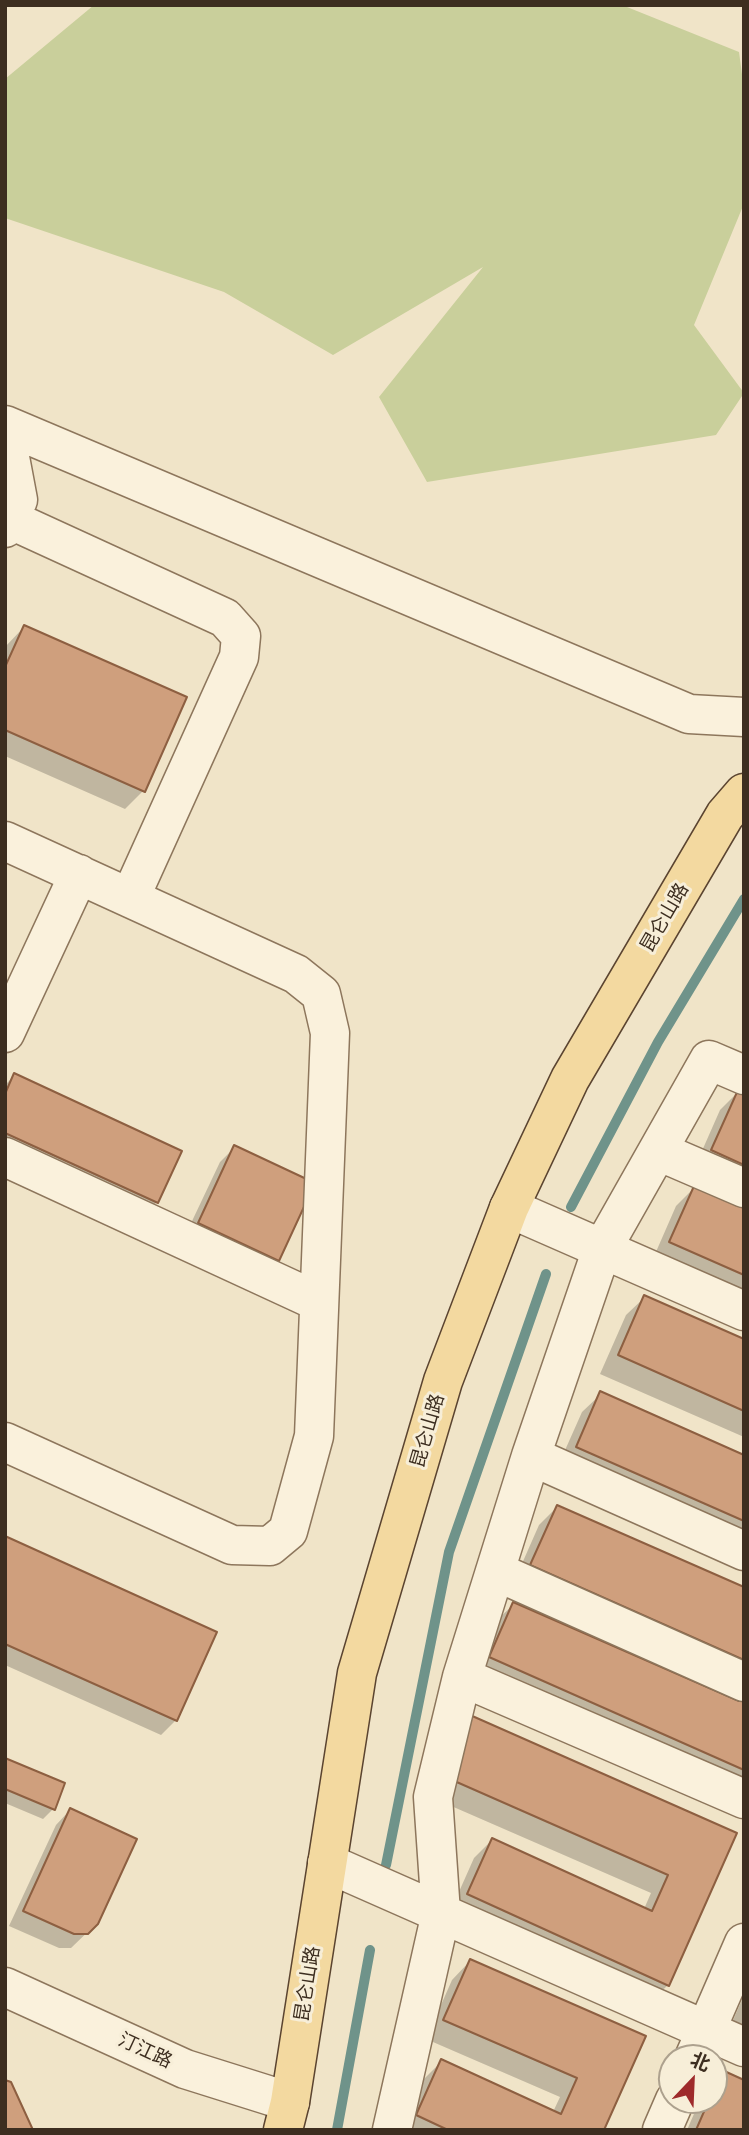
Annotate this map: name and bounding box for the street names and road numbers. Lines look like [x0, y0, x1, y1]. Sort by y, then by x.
street label: 昆仑山路 [636, 879, 694, 957]
street label: 昆仑山路 [407, 1391, 449, 1471]
street label: 昆仑山路 [291, 1945, 325, 2023]
street label: 汀江路 [114, 2029, 176, 2073]

